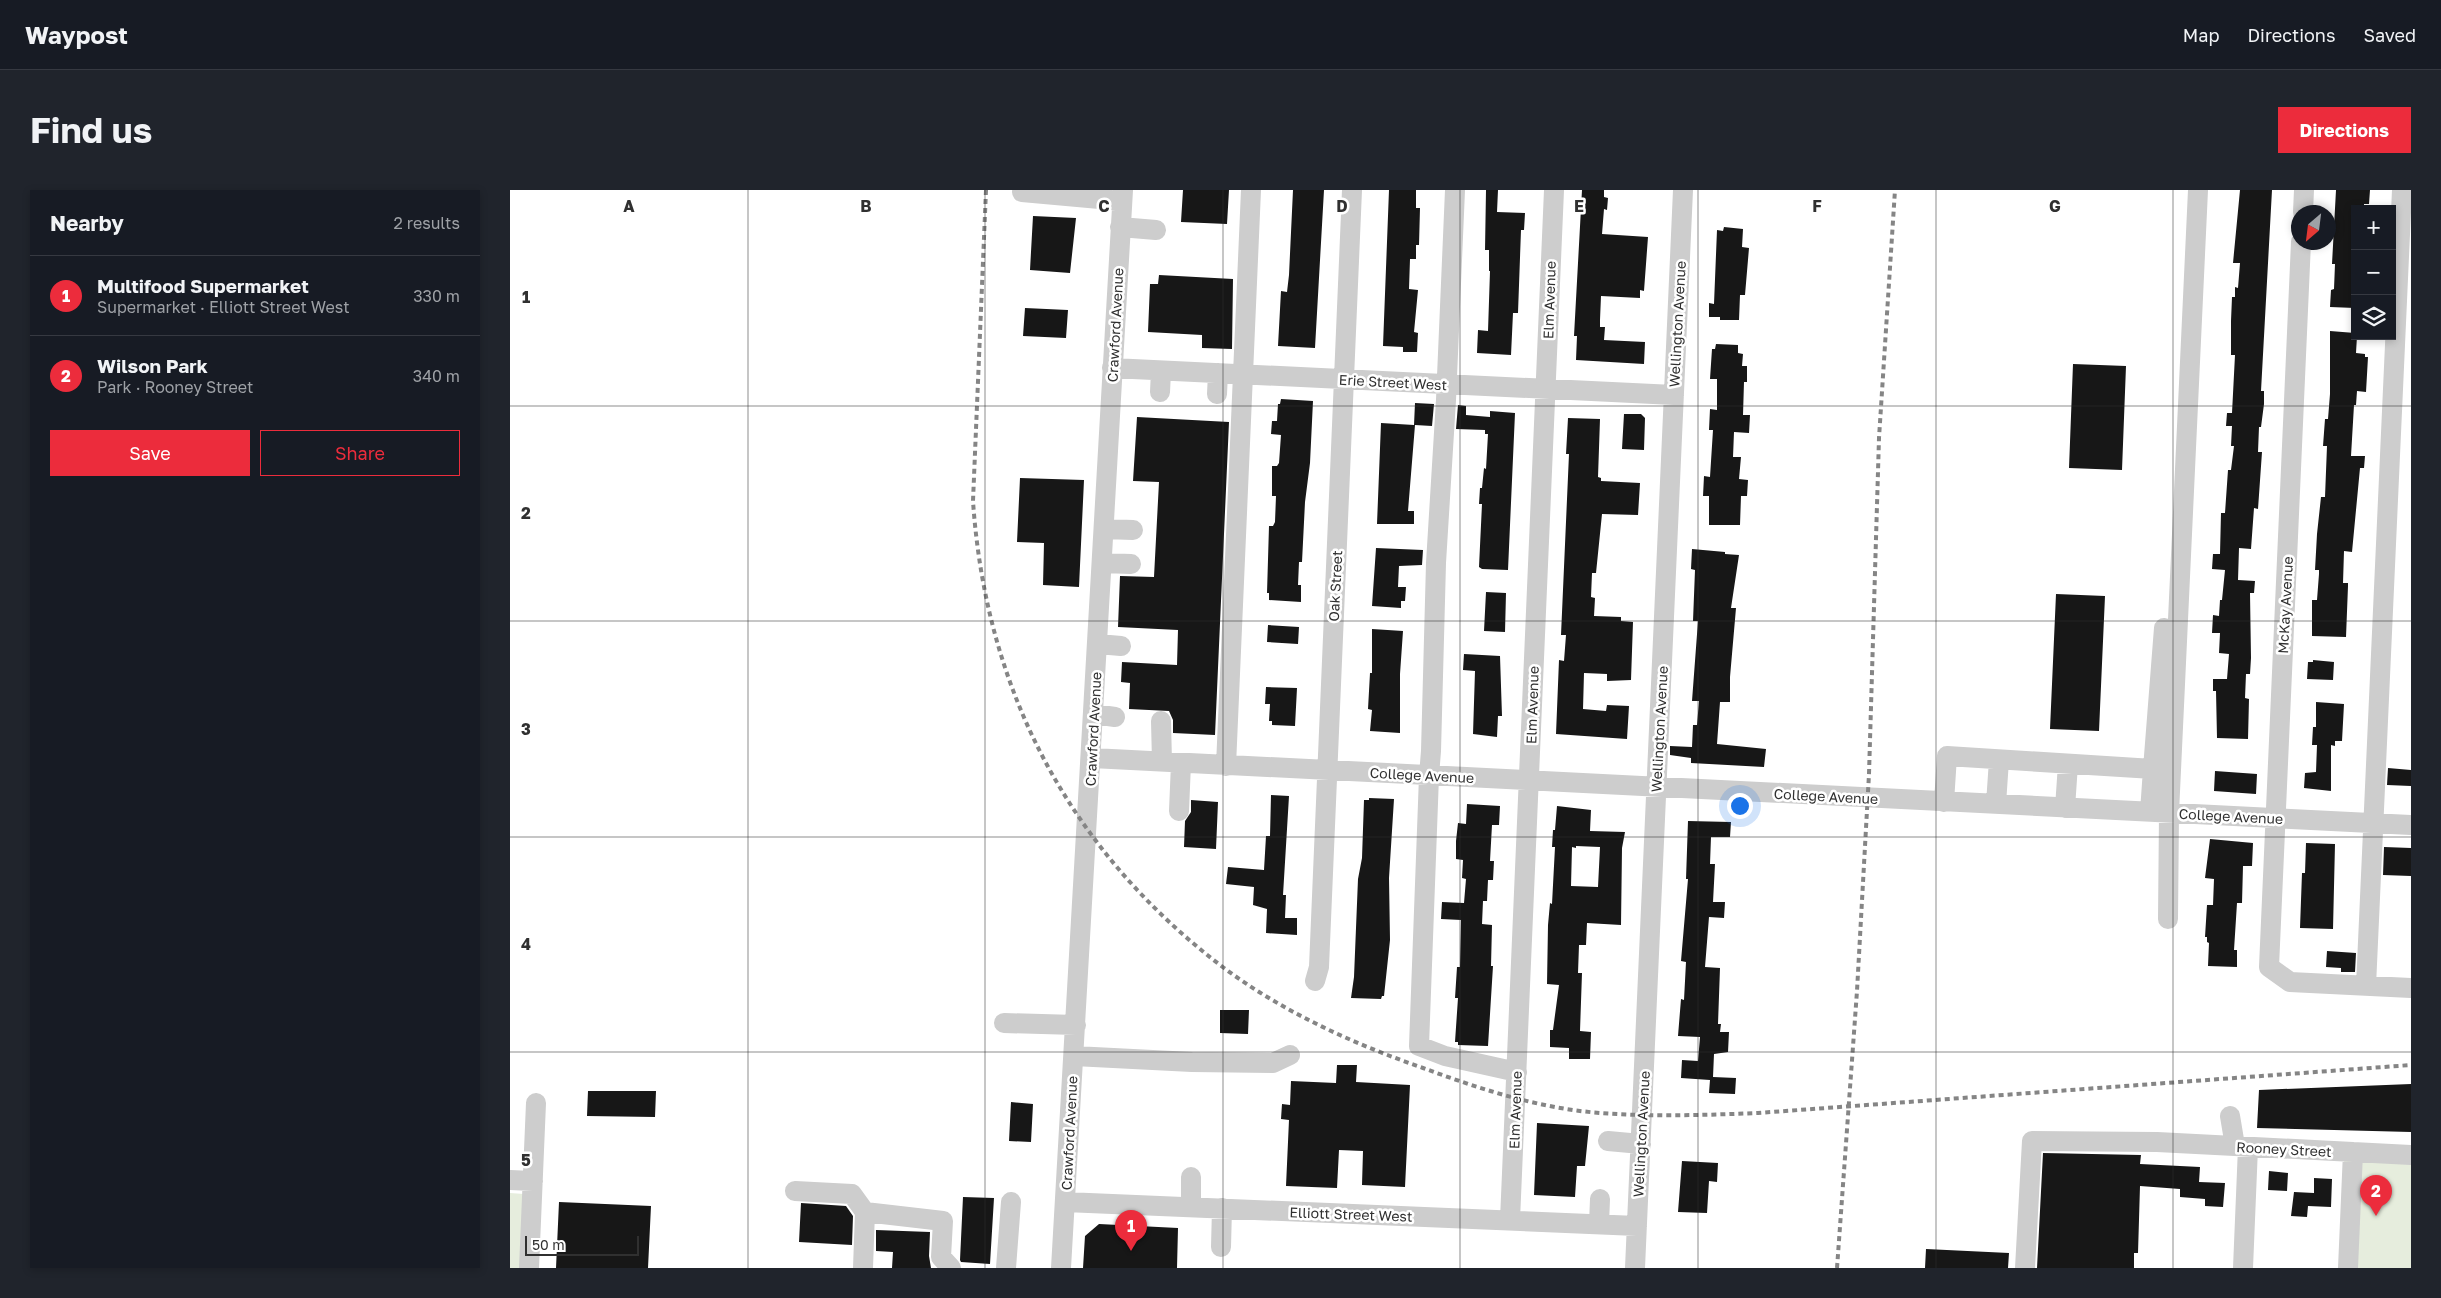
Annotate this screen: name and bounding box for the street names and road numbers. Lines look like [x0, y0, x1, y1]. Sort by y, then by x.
street label: Wellington Avenue [1665, 260, 1689, 388]
street label: Elm Avenue [1539, 261, 1559, 339]
street label: Crawford Avenue [1104, 267, 1126, 383]
street label: Erie Street West [1338, 371, 1448, 393]
street label: Oak Street [1325, 550, 1345, 622]
street label: McKay Avenue [2274, 556, 2296, 654]
street label: Wellington Avenue [1647, 665, 1671, 793]
street label: Elm Avenue [1522, 666, 1542, 744]
street label: Crawford Avenue [1082, 671, 1104, 787]
street label: College Avenue [1369, 764, 1475, 786]
street label: College Avenue [1773, 785, 1879, 807]
street label: College Avenue [2178, 805, 2284, 827]
street label: Wellington Avenue [1629, 1070, 1653, 1198]
street label: Elm Avenue [1505, 1071, 1525, 1149]
street label: Crawford Avenue [1058, 1075, 1080, 1191]
street label: Rooney Street [2236, 1138, 2332, 1160]
street label: Elliott Street West [1289, 1203, 1413, 1225]

